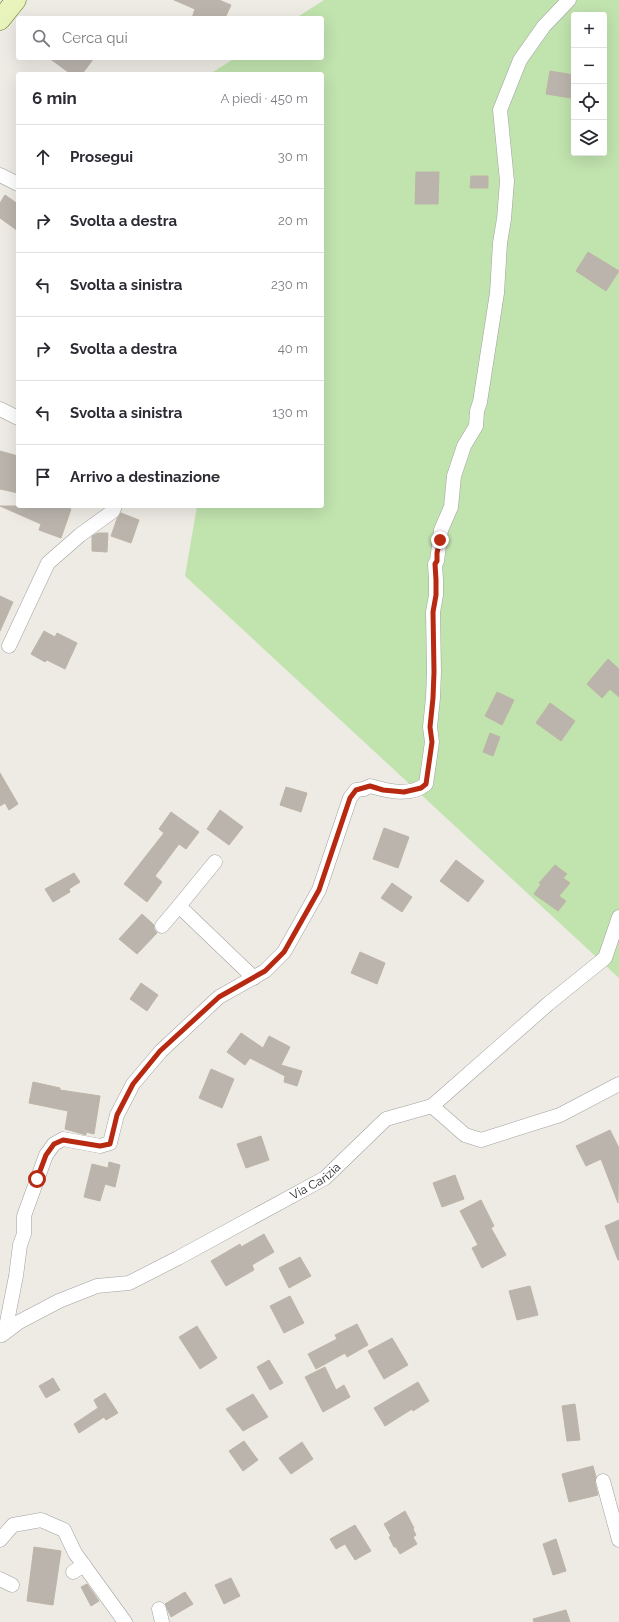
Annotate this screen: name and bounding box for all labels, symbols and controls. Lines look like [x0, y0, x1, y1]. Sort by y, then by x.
map controls [571, 12, 607, 156]
button: + [571, 12, 607, 48]
search box [16, 16, 324, 60]
icon: search [30, 27, 52, 49]
text: Cerca qui [62, 29, 128, 47]
button: − [571, 48, 607, 84]
button: locate [571, 84, 607, 120]
text: 6 min [32, 88, 77, 108]
text: A piedi · 450 m [220, 91, 308, 106]
button: layers [571, 120, 607, 156]
icon: ahead [32, 146, 54, 168]
text: Prosegui [70, 148, 133, 166]
text: 30 m [278, 149, 308, 164]
icon: right [32, 210, 54, 232]
text: Svolta a destra [70, 212, 177, 230]
text: 20 m [278, 213, 308, 228]
icon: left [32, 274, 54, 296]
text: Svolta a sinistra [70, 276, 182, 294]
text: 230 m [271, 277, 308, 292]
icon: right [32, 338, 54, 360]
text: Svolta a destra [70, 340, 177, 358]
text: 40 m [278, 341, 308, 356]
icon: left [32, 402, 54, 424]
text: Svolta a sinistra [70, 404, 182, 422]
text: 130 m [272, 405, 308, 420]
icon: arrive [32, 466, 54, 488]
text: Arrivo a destinazione [70, 468, 220, 486]
route end [431, 531, 449, 549]
street label: Via Carizia [288, 1160, 343, 1203]
route start [28, 1170, 46, 1188]

